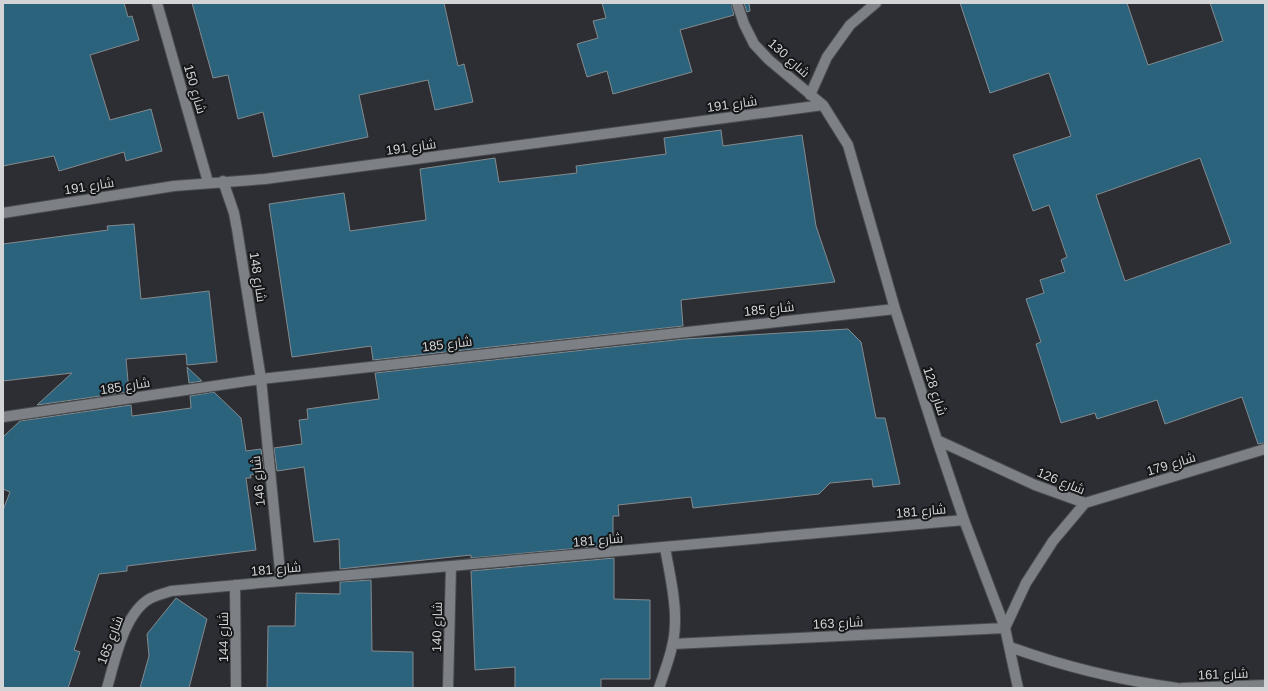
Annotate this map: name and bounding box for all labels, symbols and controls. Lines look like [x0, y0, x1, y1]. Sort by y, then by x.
street label: شارع 130 [765, 36, 813, 81]
street label: شارع 150 [180, 63, 209, 116]
street label: شارع 191 [706, 93, 758, 116]
street label: شارع 191 [385, 136, 437, 159]
street label: شارع 191 [63, 175, 115, 198]
street label: شارع 148 [246, 251, 269, 303]
street label: شارع 185 [743, 299, 795, 320]
street label: شارع 185 [421, 333, 473, 356]
street label: شارع 128 [919, 365, 950, 418]
street label: شارع 185 [99, 375, 151, 398]
street label: شارع 179 [1145, 449, 1198, 480]
street label: شارع 146 [248, 455, 269, 507]
street label: شارع 126 [1034, 465, 1087, 498]
street label: شارع 181 [895, 501, 947, 522]
street label: شارع 181 [572, 530, 624, 551]
street label: شارع 181 [250, 559, 302, 580]
street label: شارع 140 [429, 602, 446, 652]
street label: شارع 144 [216, 612, 232, 662]
street label: شارع 165 [94, 614, 127, 667]
street label: شارع 163 [812, 614, 864, 633]
street label: شارع 161 [1198, 666, 1249, 683]

